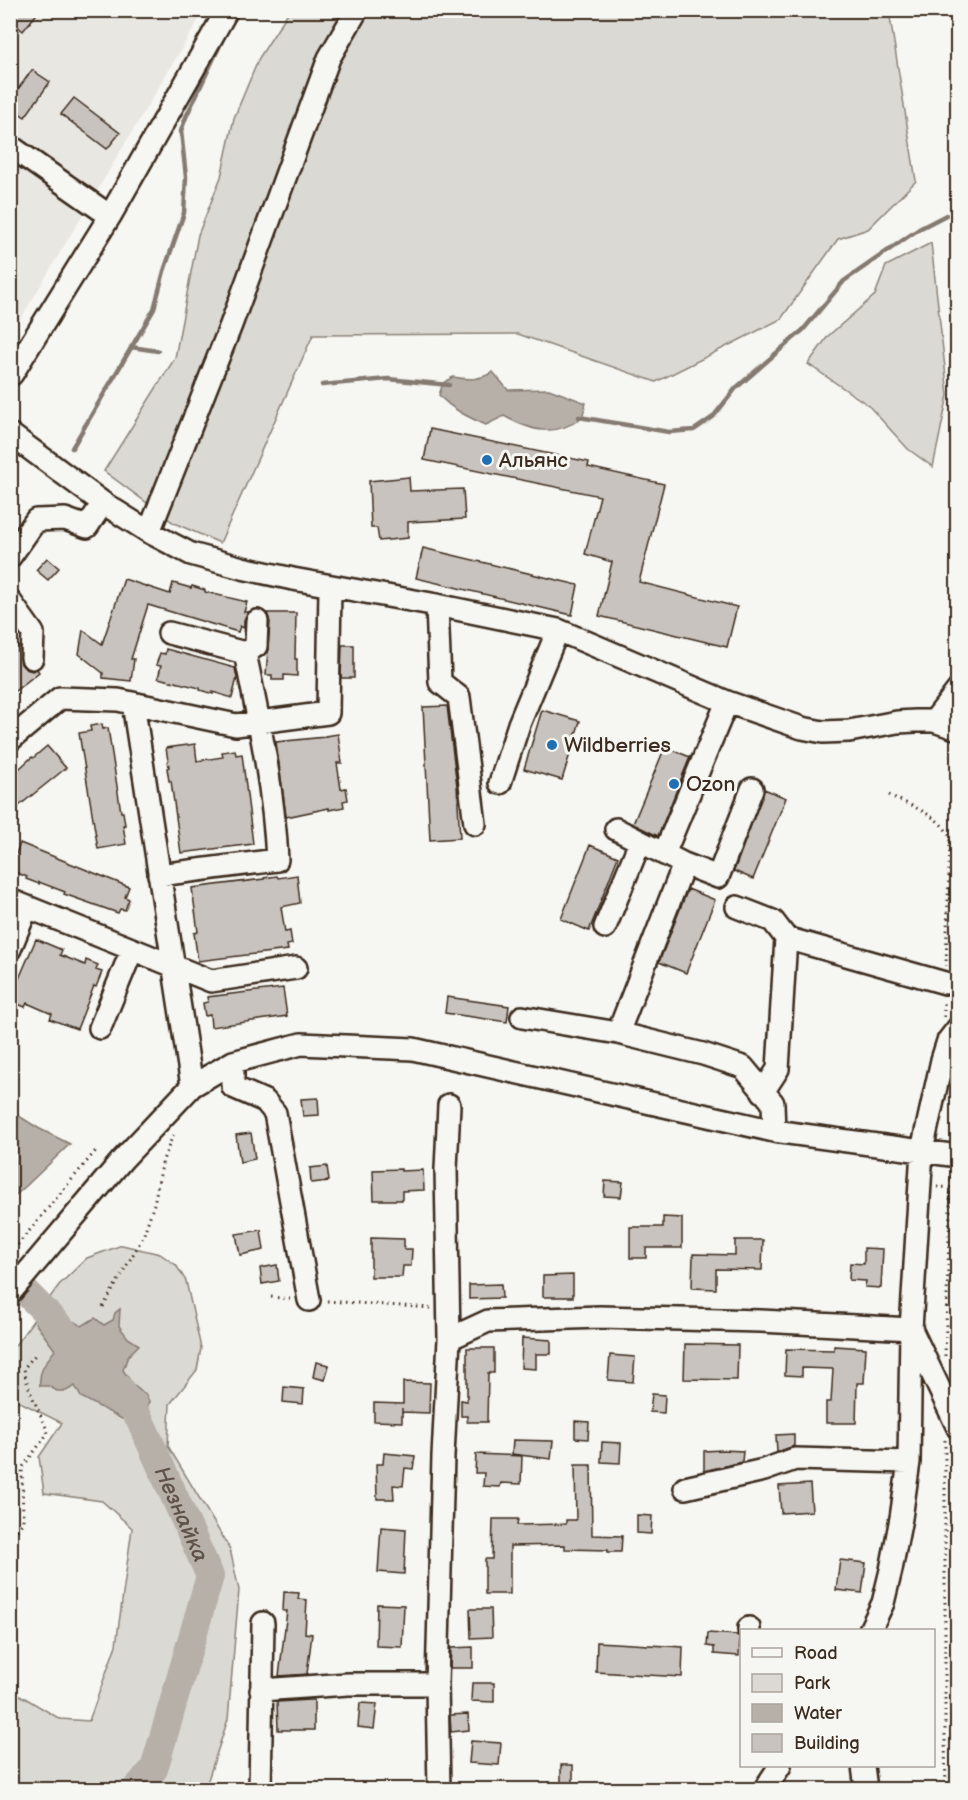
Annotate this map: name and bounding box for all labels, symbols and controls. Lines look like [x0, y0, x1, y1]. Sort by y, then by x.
place label: Альянс [498, 448, 568, 473]
marker: Альянс [480, 453, 494, 467]
place label: Wildberries [564, 733, 671, 758]
marker: Wildberries [545, 738, 559, 752]
place label: Ozon [686, 772, 735, 797]
marker: Ozon [667, 777, 681, 791]
water label: Незнайка [147, 1462, 214, 1566]
legend [740, 1629, 935, 1767]
text: Road [794, 1643, 838, 1664]
text: Park [794, 1673, 830, 1694]
text: Water [794, 1703, 842, 1724]
text: Building [794, 1733, 860, 1754]

